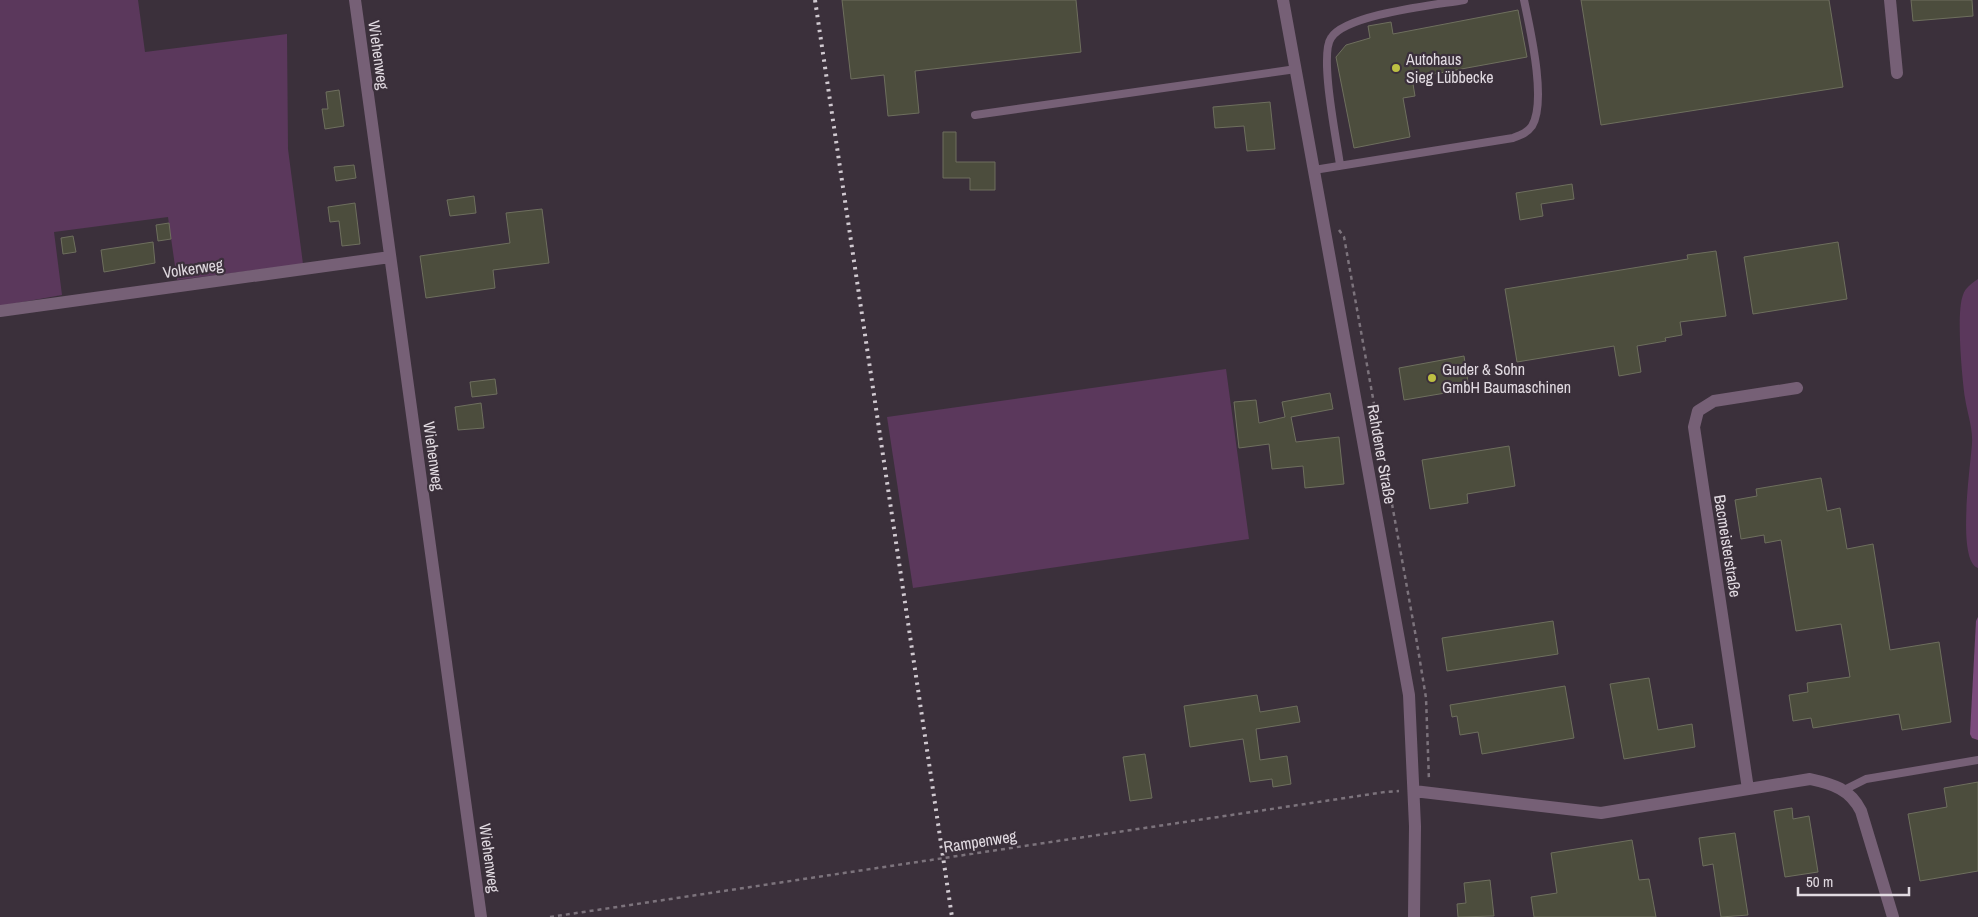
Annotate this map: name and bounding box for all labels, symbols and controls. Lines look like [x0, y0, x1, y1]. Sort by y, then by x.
street label: Wiehenweg [363, 19, 395, 92]
place label: Autohaus Sieg Lübbecke [1405, 48, 1494, 88]
marker: Autohaus Sieg Lübbecke [1390, 62, 1402, 74]
street label: Volkerweg [161, 253, 225, 283]
place label: Guder & Sohn GmbH Baumaschinen [1442, 358, 1571, 398]
marker: Guder & Sohn GmbH Baumaschinen [1426, 372, 1438, 384]
street label: Rahdener Straße [1362, 403, 1402, 505]
street label: Wiehenweg [418, 420, 450, 493]
street label: Bacmeisterstraße [1709, 493, 1747, 599]
street label: Wiehenweg [474, 822, 506, 895]
street label: Rampenweg [942, 824, 1019, 858]
scale bar [1798, 864, 1909, 896]
text: 50 m [1806, 871, 1833, 892]

